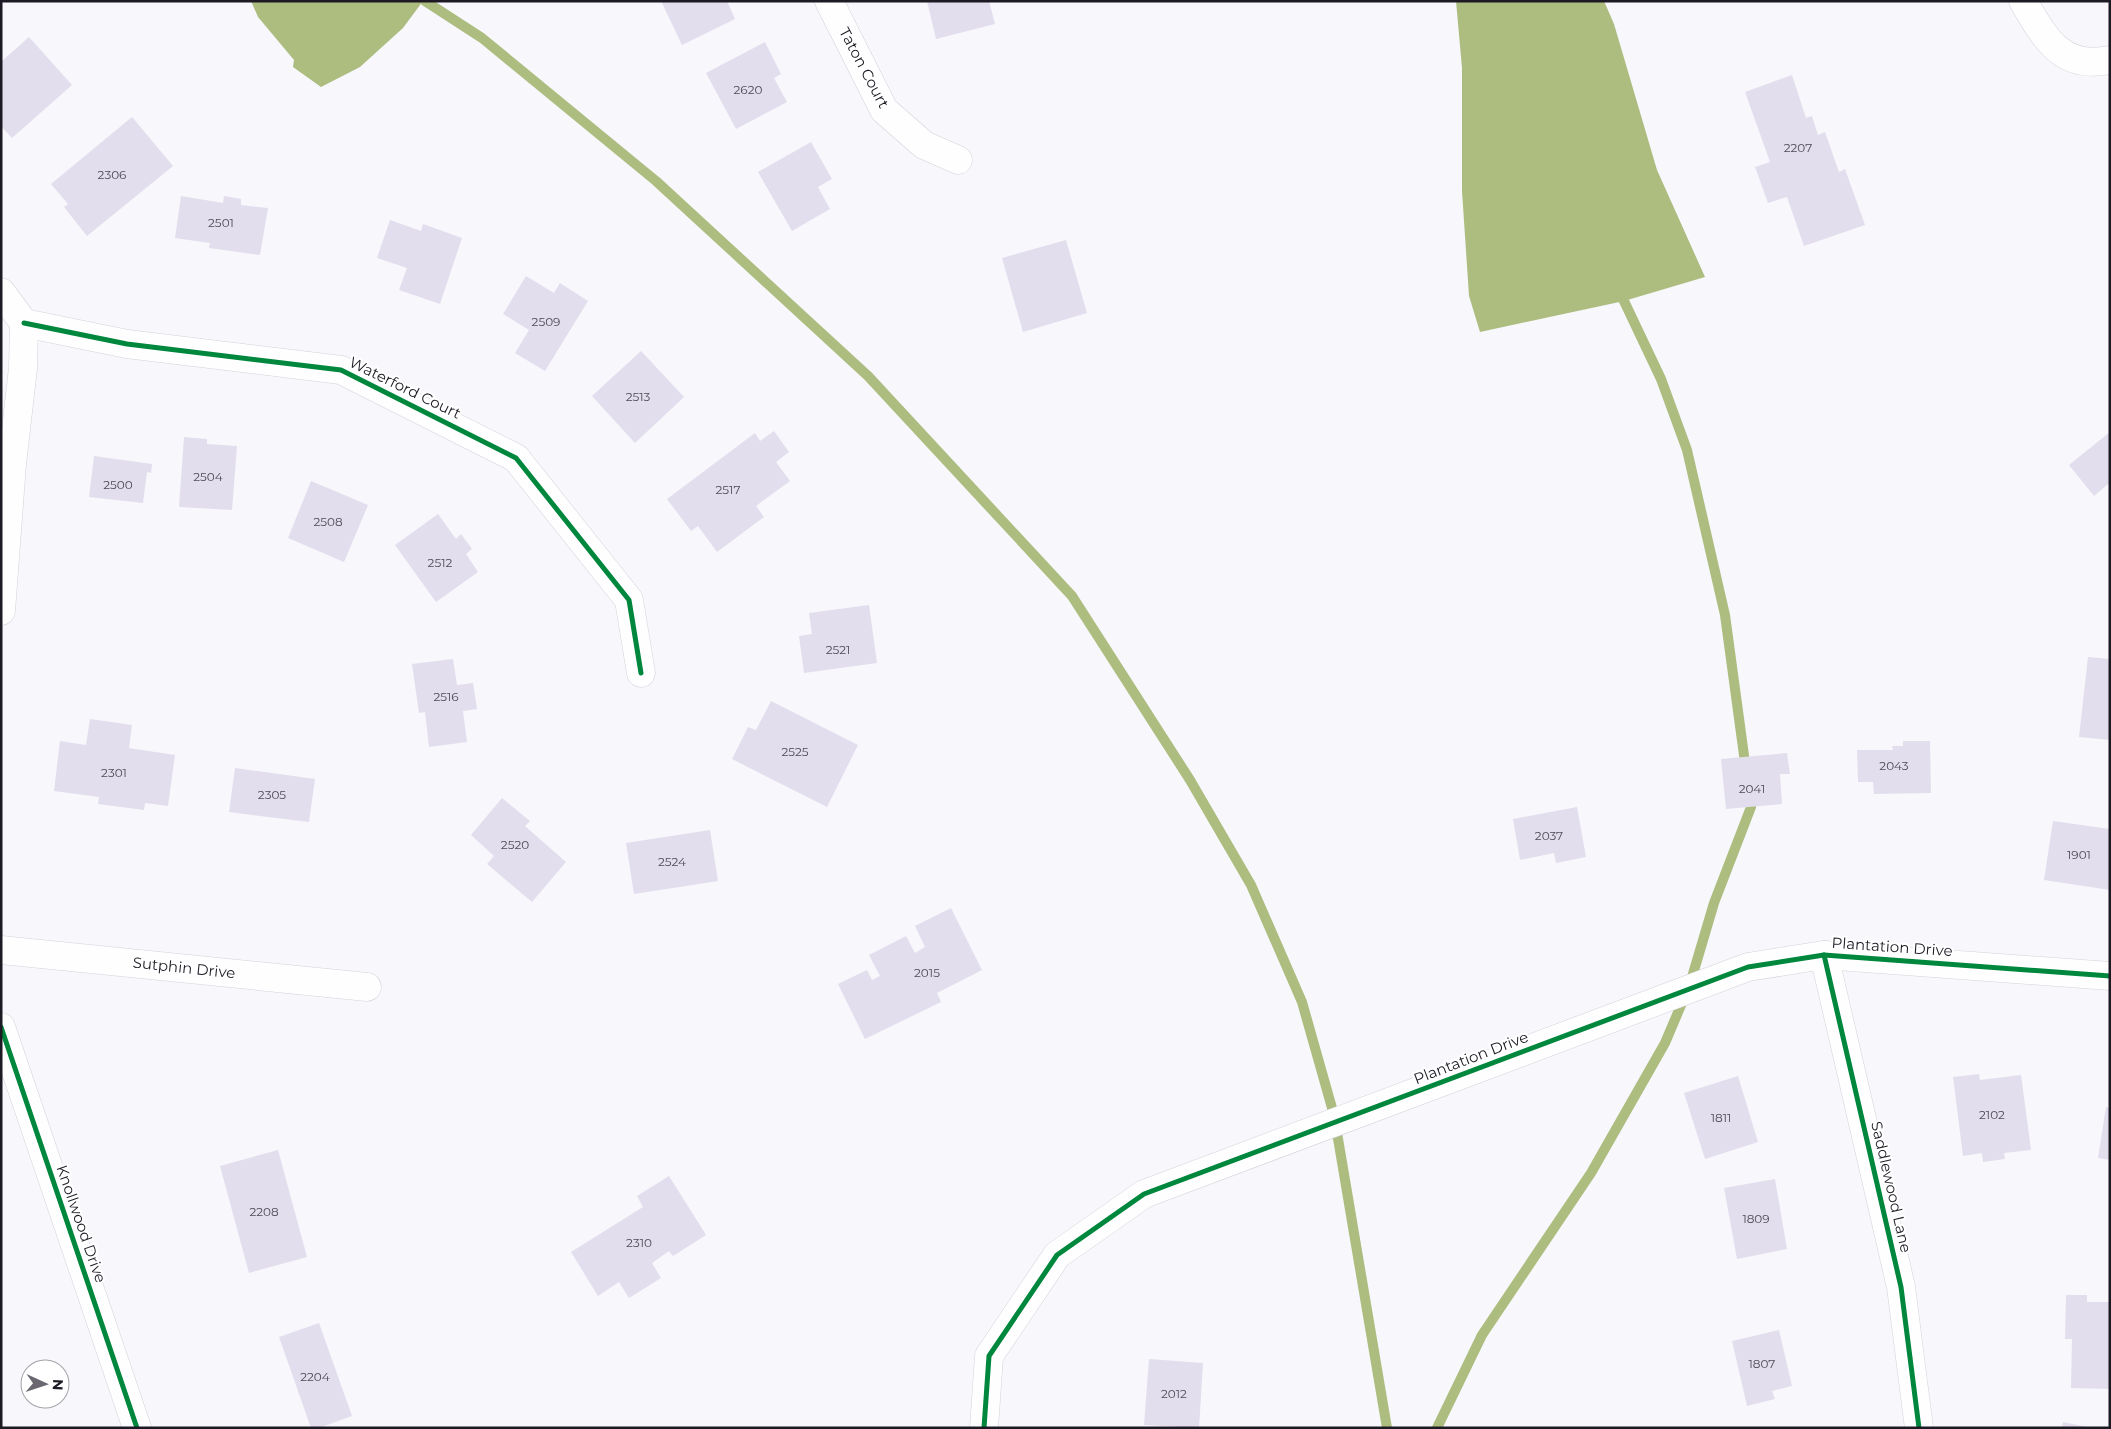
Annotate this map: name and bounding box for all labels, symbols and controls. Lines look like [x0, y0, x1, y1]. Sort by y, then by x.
street label: Taton Court [835, 24, 894, 111]
house number: 2620 [734, 82, 762, 97]
house number: 2207 [1784, 140, 1812, 155]
house number: 2306 [98, 167, 126, 182]
house number: 2501 [208, 215, 234, 230]
house number: 2509 [532, 314, 560, 329]
street label: Waterford Court [346, 352, 464, 423]
house number: 2513 [626, 389, 651, 404]
house number: 2504 [193, 469, 223, 484]
house number: 2500 [103, 477, 133, 492]
house number: 2517 [715, 482, 741, 497]
house number: 2508 [313, 514, 343, 529]
house number: 2512 [428, 555, 453, 570]
house number: 2521 [826, 642, 850, 657]
house number: 2516 [433, 689, 459, 704]
house number: 2525 [781, 744, 809, 759]
house number: 2043 [1879, 758, 1909, 773]
house number: 2301 [101, 765, 127, 780]
house number: 2041 [1739, 781, 1765, 796]
house number: 2305 [258, 787, 286, 802]
house number: 2037 [1535, 828, 1563, 843]
house number: 2520 [501, 837, 529, 852]
house number: 1901 [2067, 847, 2091, 862]
house number: 2524 [658, 854, 686, 869]
street label: Plantation Drive [1831, 933, 1953, 960]
street label: Sutphin Drive [132, 953, 236, 982]
house number: 2015 [914, 965, 940, 980]
street label: Plantation Drive [1411, 1027, 1531, 1088]
house number: 2102 [1979, 1107, 2005, 1122]
house number: 1811 [1711, 1110, 1731, 1125]
street label: Saddlewood Lane [1867, 1119, 1916, 1254]
street label: Knollwood Drive [52, 1162, 111, 1285]
house number: 2208 [249, 1204, 279, 1219]
house number: 1809 [1742, 1211, 1770, 1226]
house number: 2310 [626, 1235, 652, 1250]
house number: 1807 [1749, 1356, 1775, 1371]
north arrow [20, 1359, 70, 1409]
house number: 2204 [300, 1369, 330, 1384]
text: N [49, 1379, 67, 1391]
house number: 2012 [1161, 1386, 1187, 1401]

